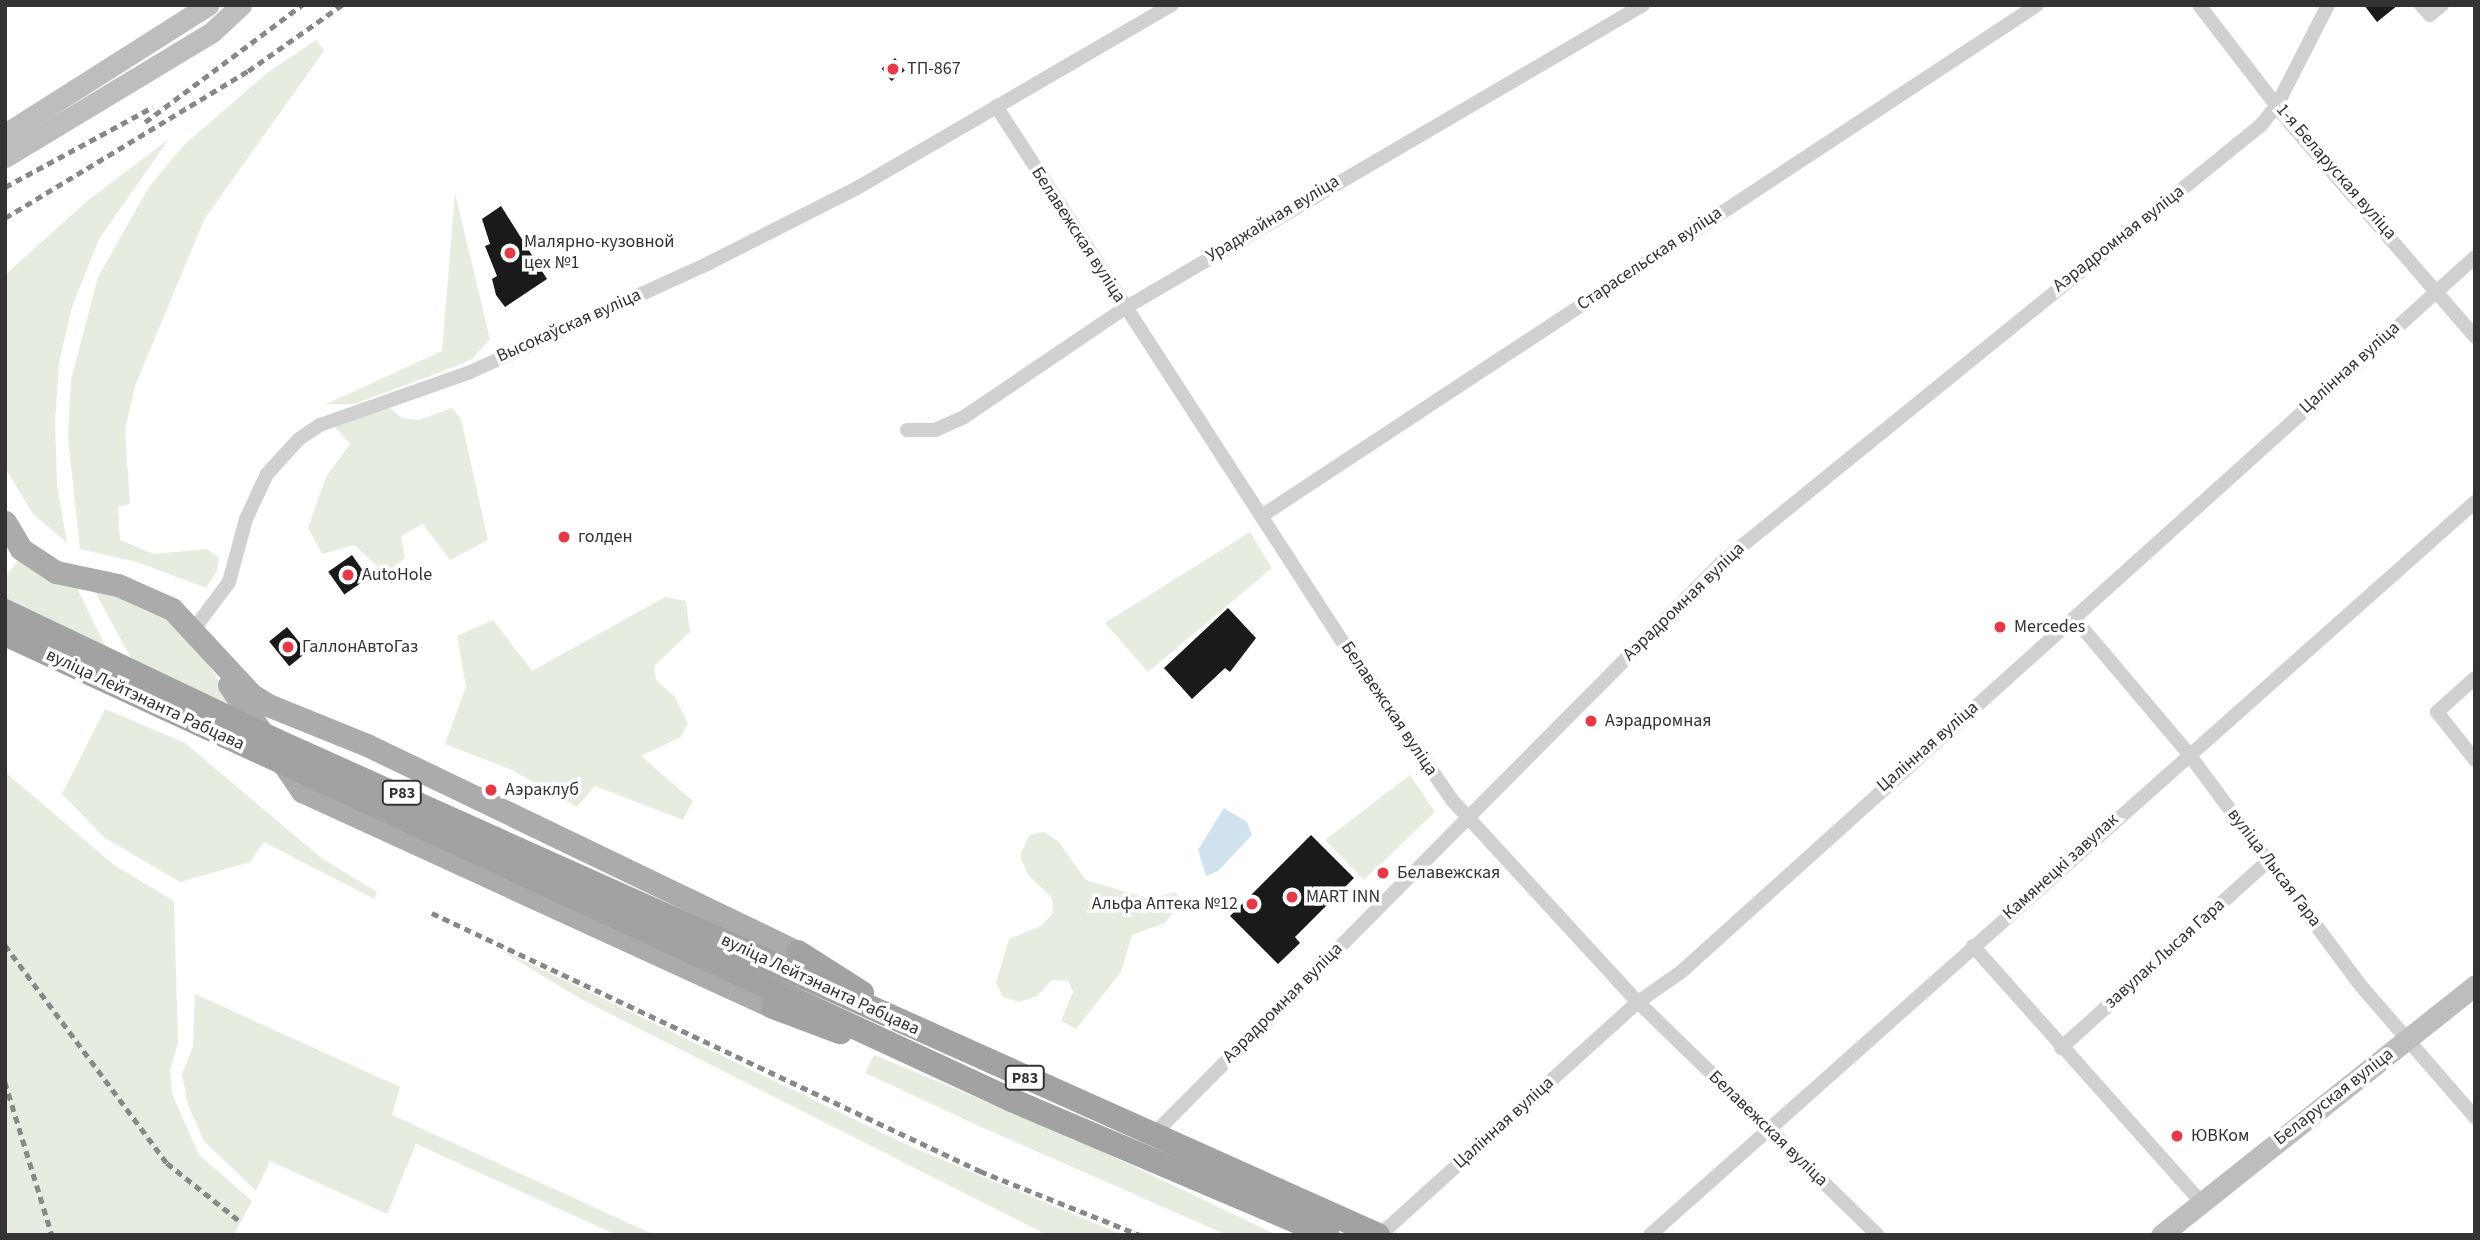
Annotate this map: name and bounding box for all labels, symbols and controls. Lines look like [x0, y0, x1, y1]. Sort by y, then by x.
place label: ТП-867 [907, 58, 961, 80]
marker: ТП-867 [885, 61, 901, 77]
street label: 1-я Беларуская вуліца [2271, 100, 2401, 244]
street label: Белавежская вуліца [1026, 163, 1130, 307]
street label: Ураджайная вуліца [1203, 171, 1343, 267]
street label: Аэрадромная вуліца [2049, 181, 2189, 297]
street label: Старасельская вуліца [1573, 202, 1727, 316]
place label: Малярно-кузовной цех №1 [524, 232, 675, 274]
marker: Малярно-кузовной цех №1 [502, 245, 518, 261]
street label: Высокаўская вуліца [493, 284, 645, 368]
street label: Цалінная вуліца [2295, 317, 2405, 419]
place label: голден [578, 526, 633, 548]
marker: голден [556, 529, 572, 545]
street label: Аэрадромная вуліца [1619, 538, 1749, 666]
place label: AutoHole [362, 564, 432, 586]
marker: AutoHole [340, 567, 356, 583]
place label: Mercedes [2014, 616, 2085, 638]
marker: Mercedes [1992, 619, 2008, 635]
place label: ГаллонАвтоГаз [302, 636, 418, 658]
street label: Белавежская вуліца [1336, 638, 1442, 780]
marker: ГаллонАвтоГаз [280, 639, 296, 655]
street label: вуліца Лейтэнанта Рабцава [42, 644, 248, 756]
street label: Цалінная вуліца [1873, 697, 1983, 797]
place label: Аэрадромная [1605, 710, 1712, 732]
marker: Аэрадромная [1583, 713, 1599, 729]
place label: Аэраклуб [505, 779, 579, 801]
road number: Р83 [381, 780, 423, 806]
marker: Аэраклуб [483, 782, 499, 798]
street label: вуліца Лысая Гара [2222, 805, 2326, 931]
street label: Камянецкі завулак [1999, 809, 2123, 925]
place label: Белавежская [1397, 862, 1500, 884]
marker: Белавежская [1375, 865, 1391, 881]
place label: MART INN [1306, 886, 1380, 908]
marker: MART INN [1284, 889, 1300, 905]
place label: Альфа Аптека №12 [1092, 893, 1238, 915]
street label: завулак Лысая Гара [2100, 894, 2230, 1014]
marker: Альфа Аптека №12 [1244, 896, 1260, 912]
street label: вуліца Лейтэнанта Рабцава [717, 929, 923, 1041]
street label: Аэрадромная вуліца [1219, 939, 1347, 1067]
street label: Беларуская вуліца [2270, 1044, 2398, 1150]
road number: Р83 [1004, 1066, 1046, 1090]
street label: Белавежская вуліца [1704, 1067, 1832, 1191]
street label: Цалінная вуліца [1449, 1072, 1559, 1174]
place label: ЮВКом [2191, 1125, 2249, 1147]
marker: ЮВКом [2169, 1128, 2185, 1144]

